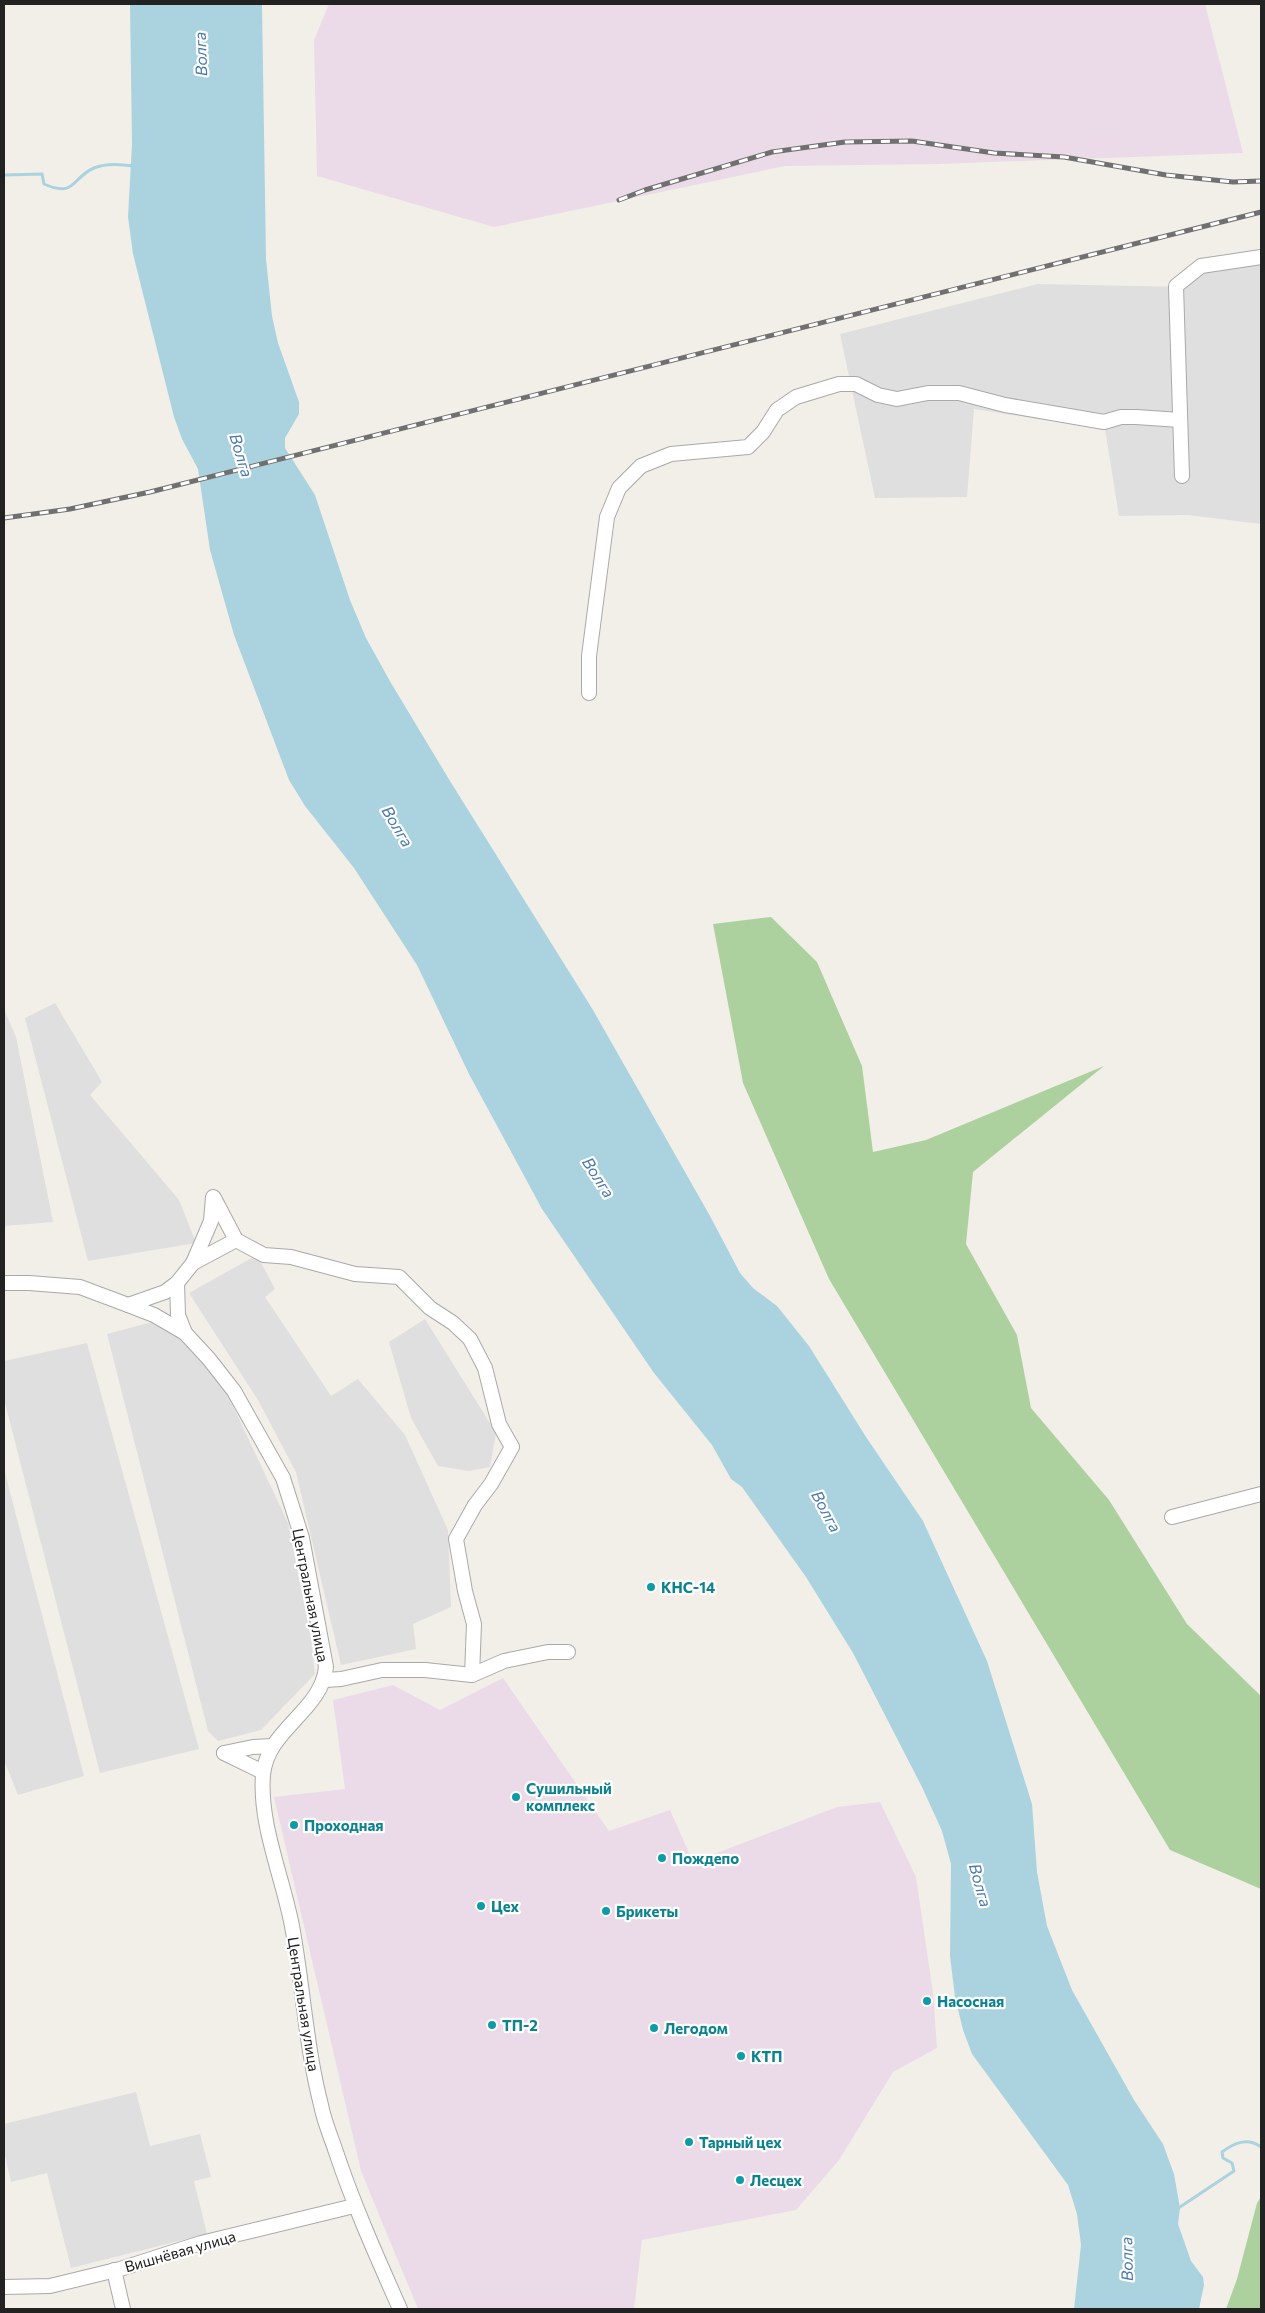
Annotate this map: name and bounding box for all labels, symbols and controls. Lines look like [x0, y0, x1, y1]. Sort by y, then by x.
water label: Волга [190, 32, 210, 76]
water label: Волга [226, 431, 258, 479]
water label: Волга [378, 802, 418, 850]
water label: Волга [579, 1153, 619, 1201]
water label: Волга [808, 1487, 846, 1535]
street label: Центральная улица [289, 1527, 333, 1663]
place label: КНС-14 [661, 1578, 715, 1596]
marker: КНС-14 [645, 1581, 657, 1593]
place label: Сушильный комплекс [526, 1779, 612, 1814]
marker: Сушильный комплекс [510, 1791, 522, 1803]
place label: Проходная [304, 1816, 384, 1834]
marker: Проходная [288, 1819, 300, 1831]
place label: Пождепо [672, 1849, 739, 1867]
marker: Пождепо [656, 1852, 668, 1864]
water label: Волга [966, 1861, 996, 1909]
place label: Цех [491, 1897, 520, 1915]
marker: Цех [475, 1900, 487, 1912]
place label: Брикеты [616, 1902, 678, 1920]
marker: Брикеты [600, 1905, 612, 1917]
street label: Центральная улица [284, 1935, 324, 2073]
place label: Насосная [937, 1992, 1004, 2010]
marker: Насосная [921, 1995, 933, 2007]
place label: ТП-2 [502, 2016, 538, 2034]
marker: ТП-2 [486, 2019, 498, 2031]
place label: Легодом [664, 2019, 728, 2037]
marker: Легодом [648, 2022, 660, 2034]
place label: КТП [751, 2047, 782, 2065]
marker: КТП [735, 2050, 747, 2062]
place label: Тарный цех [699, 2133, 782, 2151]
marker: Тарный цех [683, 2136, 695, 2148]
place label: Лесцех [750, 2171, 803, 2189]
marker: Лесцех [734, 2174, 746, 2186]
street label: Вишнёвая улица [122, 2227, 238, 2275]
water label: Волга [1116, 2237, 1136, 2281]

